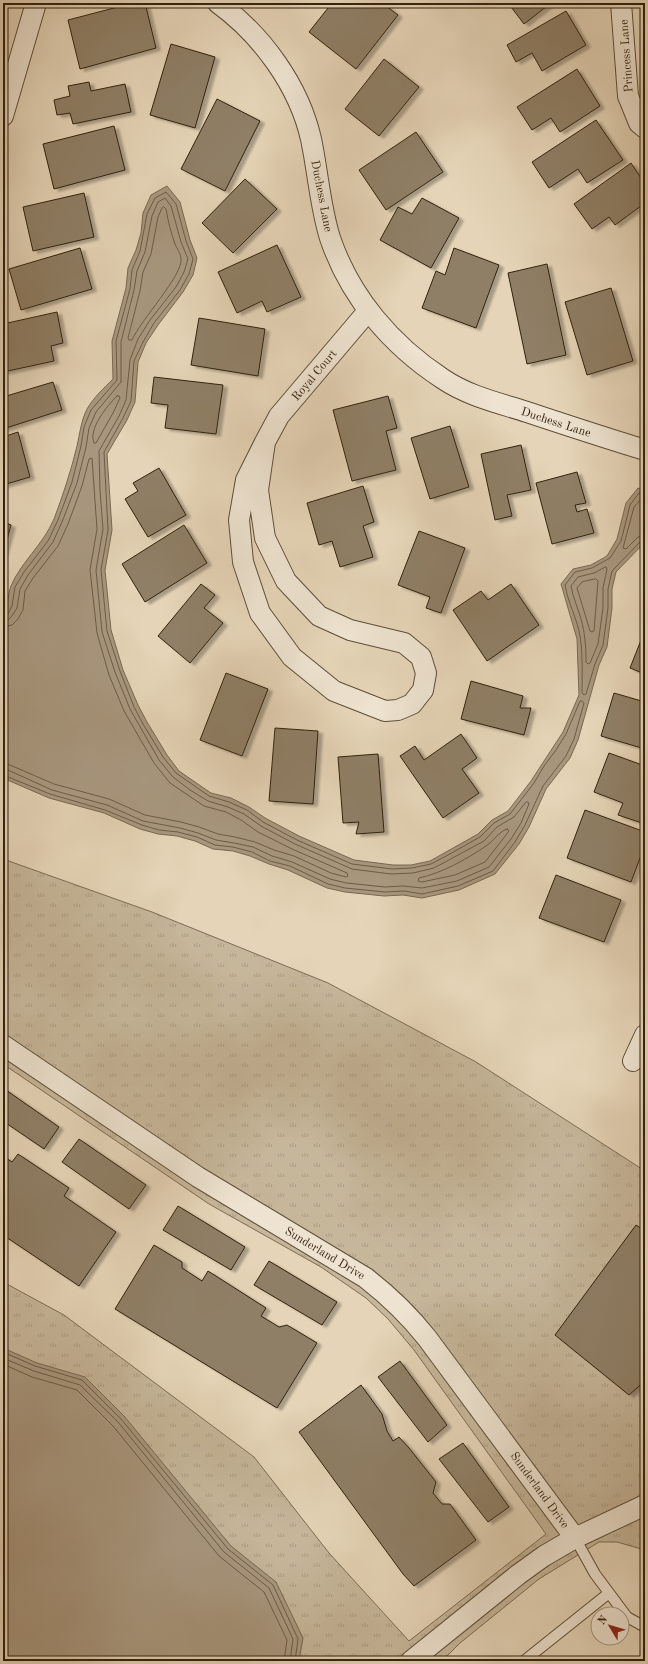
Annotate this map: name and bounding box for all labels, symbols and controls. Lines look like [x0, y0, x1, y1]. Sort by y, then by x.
street label: Princess Lane [618, 18, 636, 93]
street label: Duchess Lane [308, 159, 334, 234]
street label: Royal Court [290, 348, 339, 403]
street label: Duchess Lane [519, 406, 593, 440]
street label: Sunderland Drive [282, 1225, 367, 1283]
street label: Sunderland Drive [508, 1450, 571, 1531]
north arrow [590, 1606, 630, 1646]
text: N [596, 1614, 611, 1627]

